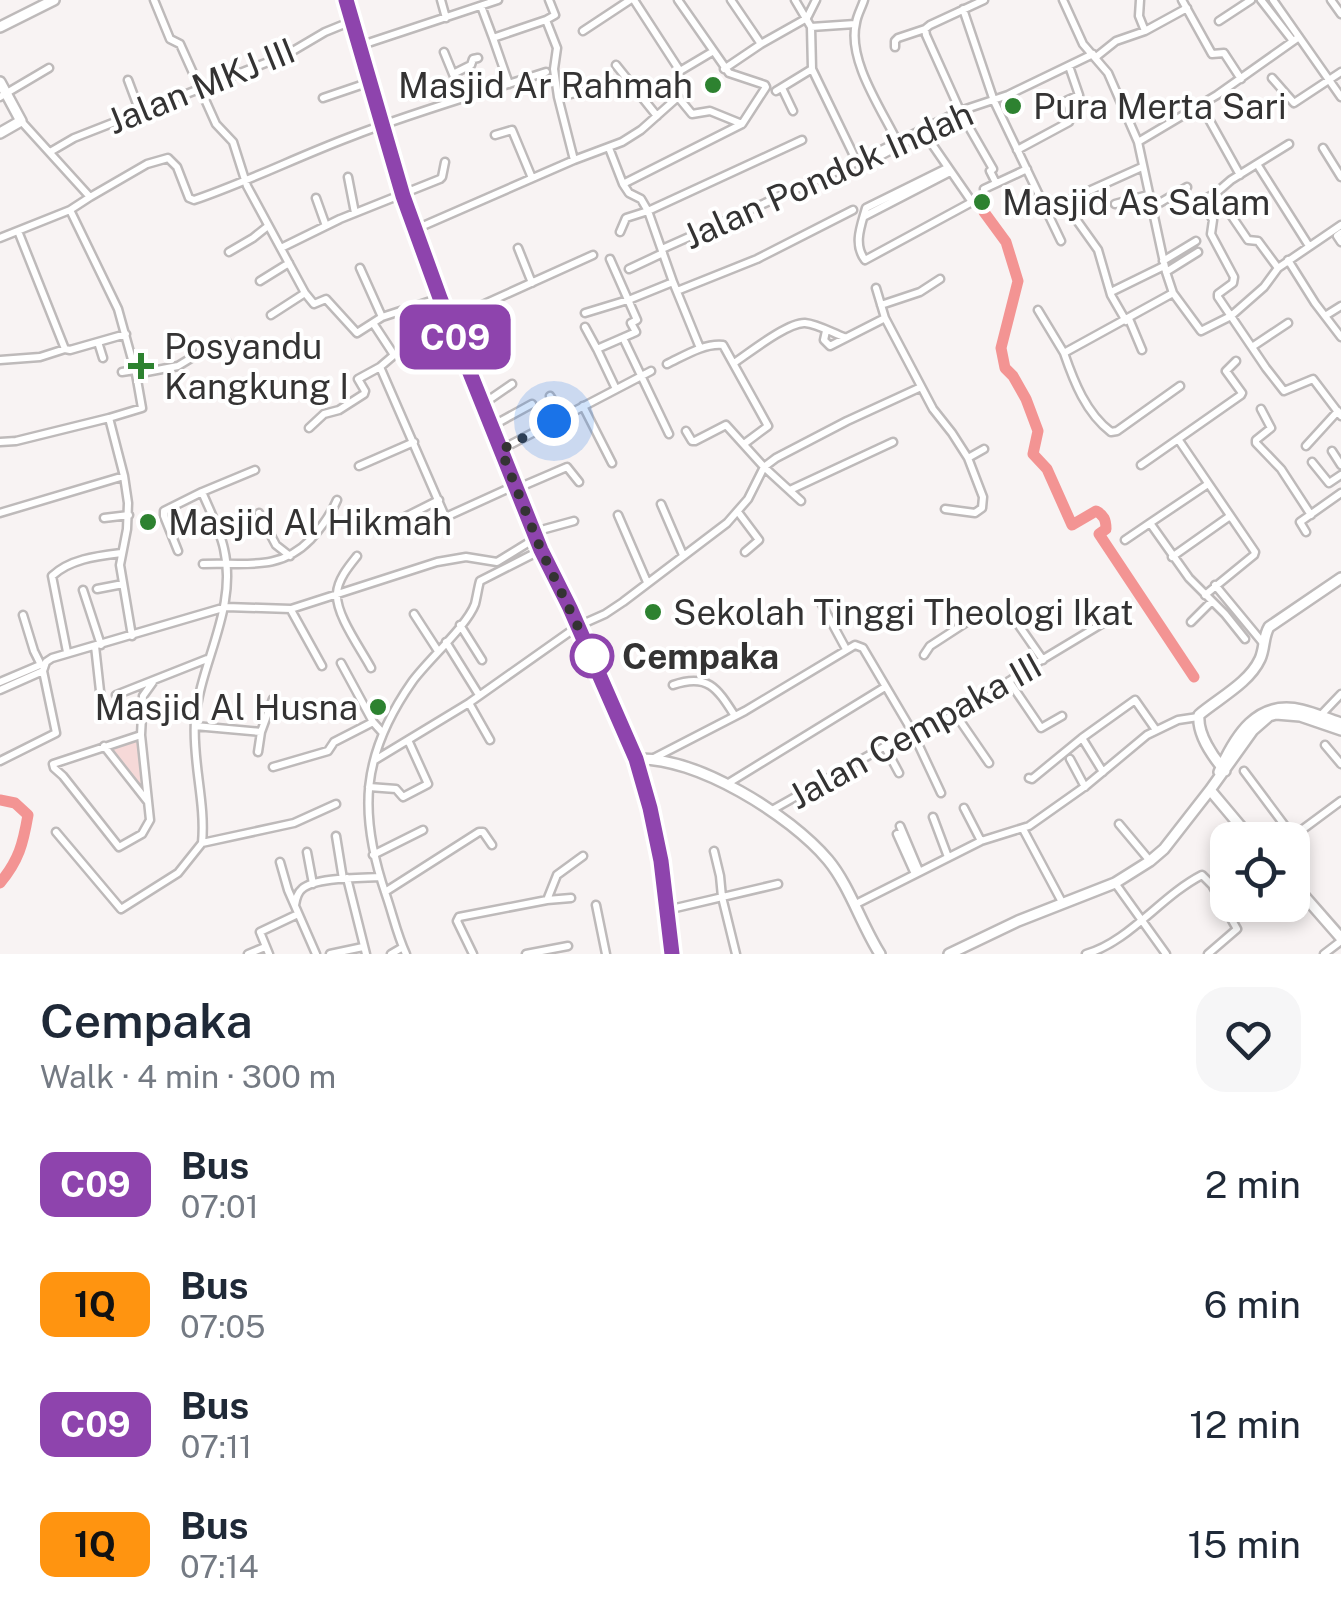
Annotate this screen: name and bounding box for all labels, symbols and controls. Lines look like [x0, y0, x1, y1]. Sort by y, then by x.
street label: Jalan MKJ III [101, 30, 301, 142]
place label: Masjid Ar Rahmah [398, 65, 693, 106]
marker: Masjid Ar Rahmah [702, 74, 724, 96]
place label: Pura Merta Sari [1033, 86, 1287, 127]
street label: Jalan Pondok Indah [677, 93, 979, 257]
marker: Pura Merta Sari [1002, 95, 1024, 117]
place label: Masjid As Salam [1002, 182, 1270, 223]
marker: Masjid As Salam [971, 191, 993, 213]
line badge: C09 [398, 304, 512, 370]
text: C09 [420, 317, 490, 358]
place label: Posyandu Kangkung I [164, 326, 349, 407]
marker: Posyandu Kangkung I [128, 353, 154, 379]
your location [529, 396, 579, 446]
place label: Masjid Al Hikmah [168, 502, 452, 543]
marker: Masjid Al Hikmah [137, 511, 159, 533]
place label: Sekolah Tinggi Theologi Ikat [673, 592, 1134, 633]
marker: Sekolah Tinggi Theologi Ikat [642, 601, 664, 623]
marker: Cempaka [571, 635, 613, 677]
place label: Cempaka [622, 636, 779, 677]
street label: Jalan Cempaka III [782, 645, 1048, 817]
place label: Masjid Al Husna [94, 687, 358, 728]
marker: Masjid Al Husna [367, 696, 389, 718]
map controls [1210, 822, 1310, 922]
button: locate [1210, 822, 1310, 922]
button: heart [1196, 987, 1301, 1092]
text: Cempaka [40, 992, 253, 1049]
text: Walk · 4 min · 300 m [40, 1058, 336, 1095]
text: Bus [181, 1143, 249, 1188]
text: 2 min [1205, 1162, 1301, 1207]
text: C09 [60, 1164, 131, 1205]
text: 07:01 [181, 1188, 259, 1225]
text: Bus [180, 1263, 249, 1308]
text: 6 min [1204, 1282, 1301, 1327]
text: 1Q [74, 1284, 116, 1325]
text: 07:05 [180, 1308, 266, 1345]
text: Bus [181, 1383, 249, 1428]
text: 12 min [1189, 1402, 1301, 1447]
text: C09 [60, 1404, 131, 1445]
text: 07:11 [181, 1428, 252, 1465]
text: Bus [180, 1503, 249, 1548]
text: 15 min [1188, 1522, 1301, 1567]
text: 1Q [74, 1524, 116, 1565]
text: 07:14 [180, 1548, 259, 1585]

